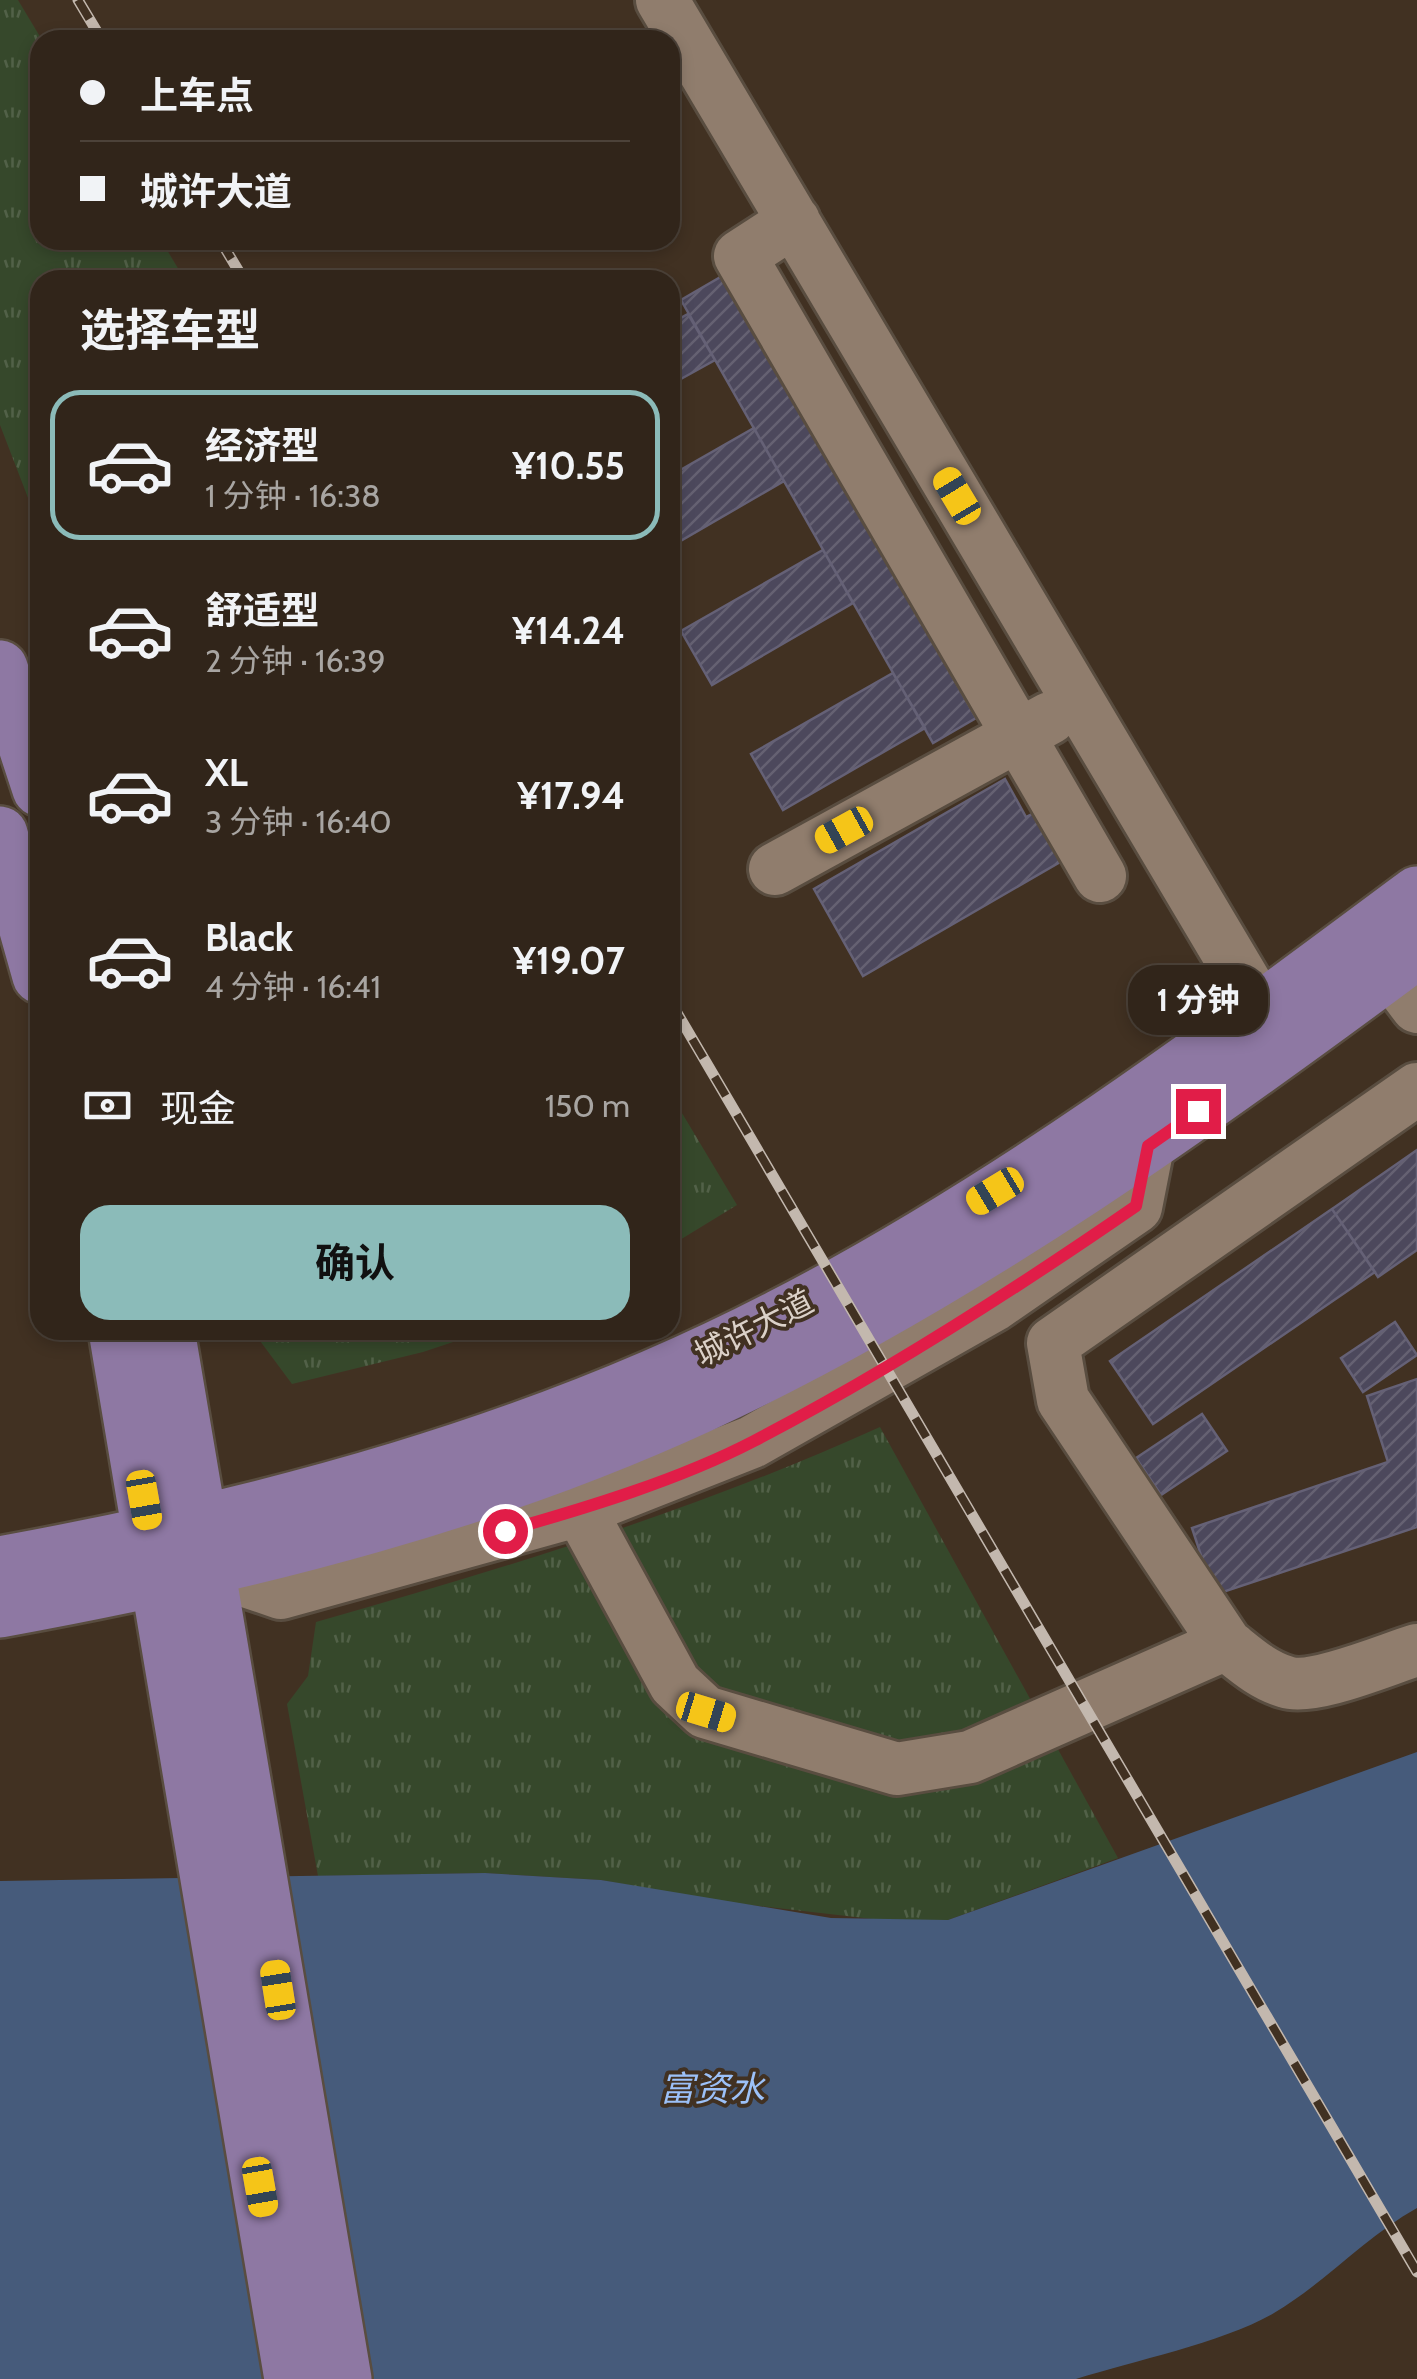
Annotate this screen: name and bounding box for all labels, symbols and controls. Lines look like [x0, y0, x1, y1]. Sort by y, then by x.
text: 上车点 [140, 72, 254, 119]
text: 城许大道 [140, 168, 292, 215]
text: 选择车型 [80, 303, 260, 357]
icon: car [85, 420, 175, 510]
text: 经济型 [205, 422, 319, 469]
text: ¥10.55 [512, 442, 625, 489]
car [929, 463, 985, 529]
text: 1 分钟 · 16:38 [205, 476, 381, 515]
icon: car [85, 585, 175, 675]
text: 舒适型 [205, 587, 319, 634]
text: ¥14.24 [512, 607, 625, 654]
text: 2 分钟 · 16:39 [205, 641, 386, 680]
text: XL [205, 749, 248, 796]
icon: car [85, 750, 175, 840]
text: ¥17.94 [517, 772, 625, 819]
text: 3 分钟 · 16:40 [205, 802, 392, 841]
car [810, 802, 878, 858]
text: Black [205, 914, 293, 961]
icon: car [85, 915, 175, 1005]
text: ¥19.07 [513, 937, 625, 984]
callout: 1 分钟 [1128, 966, 1268, 1036]
text: 4 分钟 · 16:41 [205, 967, 381, 1006]
text: 1 分钟 [1156, 980, 1240, 1019]
icon: cash [80, 1078, 135, 1133]
text: 现金 [160, 1085, 236, 1132]
text: 150 m [545, 1086, 630, 1125]
route end [1176, 1089, 1221, 1134]
car [962, 1163, 1028, 1219]
button: 确认 [80, 1205, 630, 1320]
street label: 城许大道 [688, 1281, 820, 1374]
car [124, 1468, 164, 1532]
route start [483, 1509, 528, 1554]
car [673, 1689, 739, 1735]
car [258, 1958, 298, 2022]
water label: 富资水 [659, 2067, 766, 2110]
car [240, 2155, 280, 2219]

